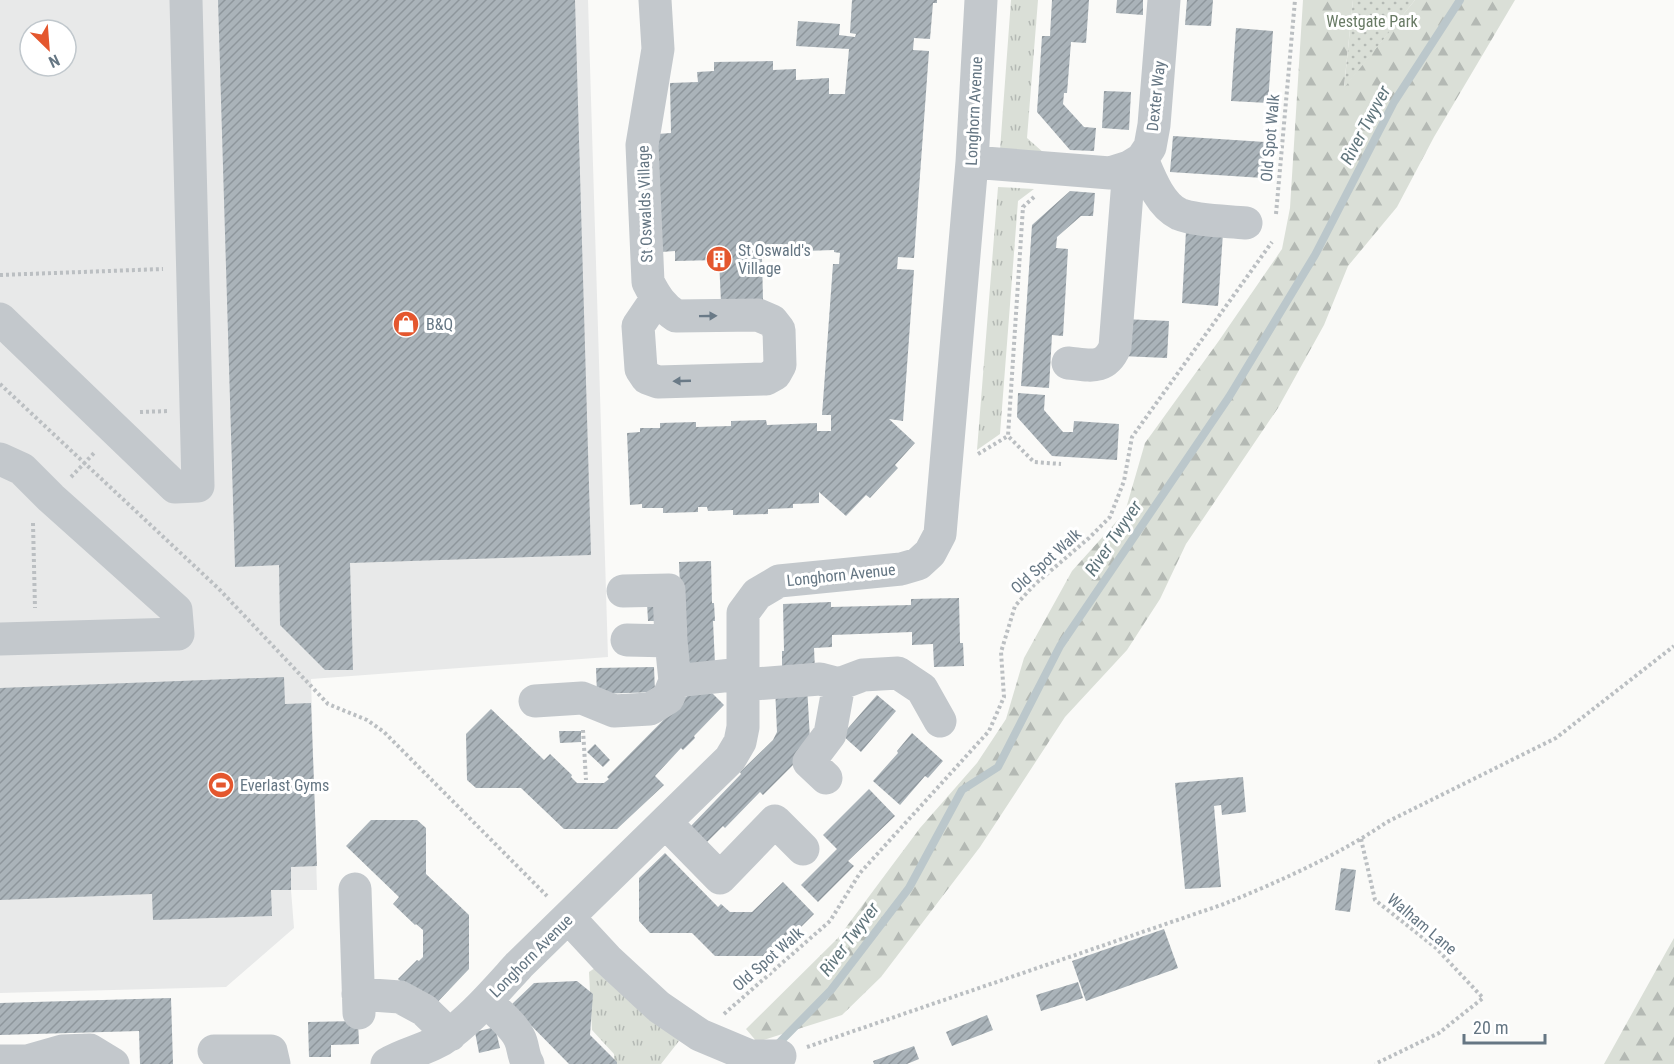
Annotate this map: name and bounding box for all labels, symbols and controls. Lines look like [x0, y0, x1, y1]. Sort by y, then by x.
park label: Westgate Park [1326, 12, 1419, 31]
north arrow [18, 18, 78, 78]
text: N [46, 50, 63, 72]
street label: Longhorn Avenue [962, 56, 986, 166]
street label: Dexter Way [1143, 60, 1169, 132]
water label: River Twyver [1336, 82, 1395, 168]
street label: Old Spot Walk [1257, 93, 1283, 183]
street label: St Oswalds Village [633, 145, 657, 263]
place label: St Oswald's Village [738, 241, 811, 278]
building icon: St Oswald's Village [704, 244, 734, 274]
shop icon: B&Q [391, 309, 421, 339]
one-way arrow [698, 311, 717, 321]
place label: B&Q [426, 315, 453, 334]
one-way arrow [673, 376, 692, 386]
water label: River Twyver [1080, 496, 1146, 579]
street label: Old Spot Walk [1007, 524, 1086, 598]
street label: Longhorn Avenue [786, 560, 896, 590]
sports icon: Everlast Gyms [206, 770, 236, 800]
place label: Everlast Gyms [240, 776, 329, 795]
street label: Walham Lane [1383, 889, 1461, 959]
water label: River Twyver [815, 898, 884, 980]
street label: Longhorn Avenue [486, 911, 576, 1001]
street label: Old Spot Walk [729, 922, 808, 995]
scale bar [1464, 1007, 1545, 1045]
text: 20 m [1473, 1017, 1508, 1038]

